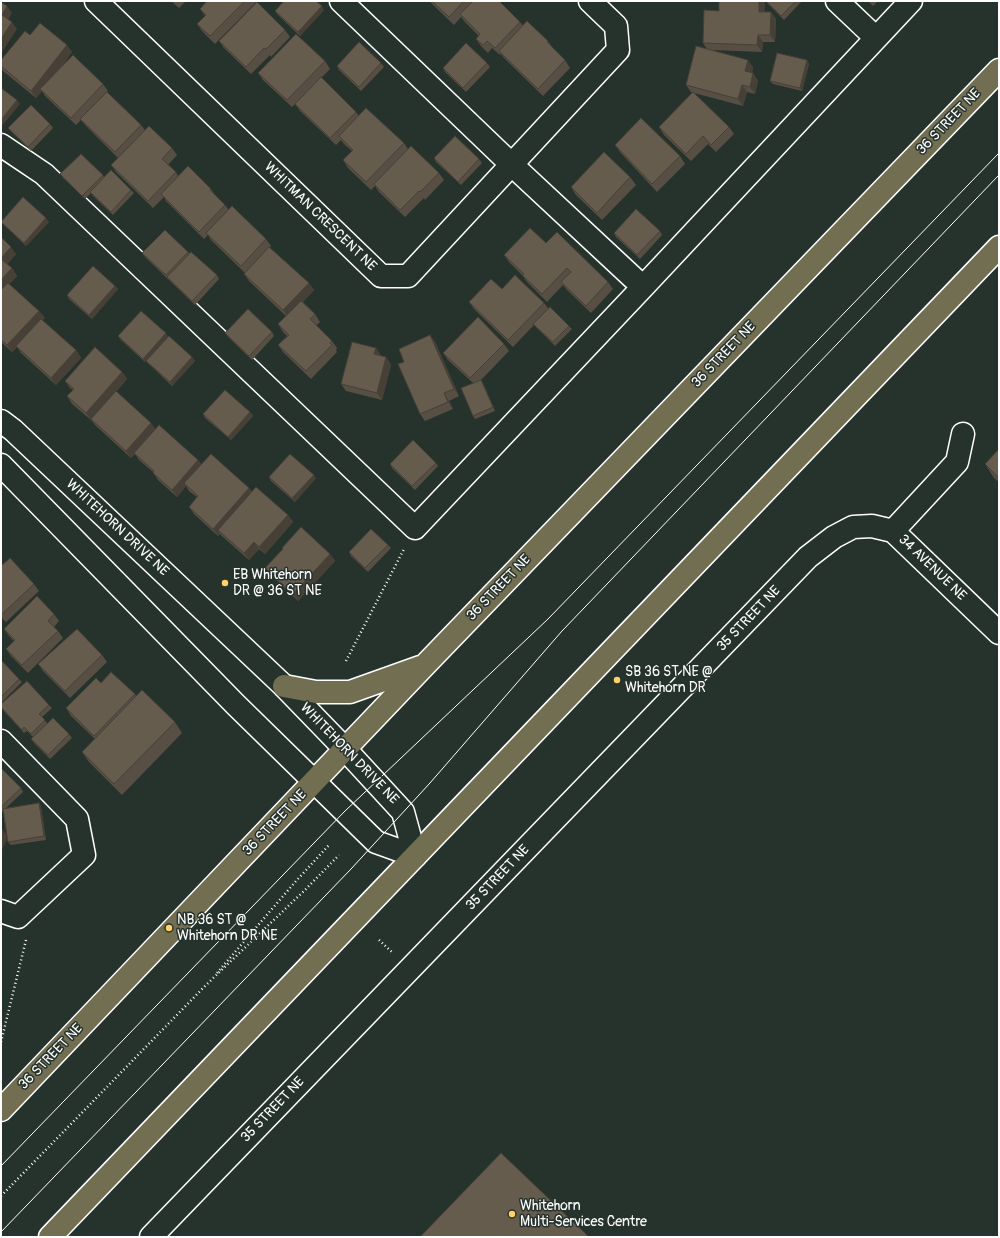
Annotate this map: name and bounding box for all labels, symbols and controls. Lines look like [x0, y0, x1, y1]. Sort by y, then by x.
street label: 36 STREET NE [913, 86, 985, 158]
street label: WHITMAN CRESCENT NE [260, 159, 380, 275]
street label: 36 STREET NE [688, 319, 760, 391]
street label: WHITEHORN DRIVE NE [62, 476, 172, 580]
street label: 34 AVENUE NE [895, 531, 969, 605]
street label: 36 STREET NE [463, 552, 535, 624]
place label: EB Whitehorn DR @ 36 ST NE [233, 567, 322, 600]
marker: EB Whitehorn DR @ 36 ST NE [220, 578, 230, 588]
street label: 35 STREET NE [714, 583, 784, 655]
place label: SB 36 ST NE @ Whitehorn DR [625, 664, 713, 696]
marker: SB 36 ST NE @ Whitehorn DR [612, 675, 622, 685]
street label: WHITEHORN DRIVE NE [296, 700, 402, 808]
street label: 36 STREET NE [239, 787, 311, 859]
street label: 35 STREET NE [463, 842, 533, 914]
place label: NB 36 ST @ Whitehorn DR NE [177, 912, 277, 944]
marker: NB 36 ST @ Whitehorn DR NE [164, 923, 174, 933]
street label: 36 STREET NE [15, 1021, 87, 1093]
street label: 35 STREET NE [238, 1074, 308, 1146]
place label: Whitehorn Multi-Services Centre [520, 1198, 647, 1230]
marker: Whitehorn Multi-Services Centre [507, 1209, 517, 1219]

